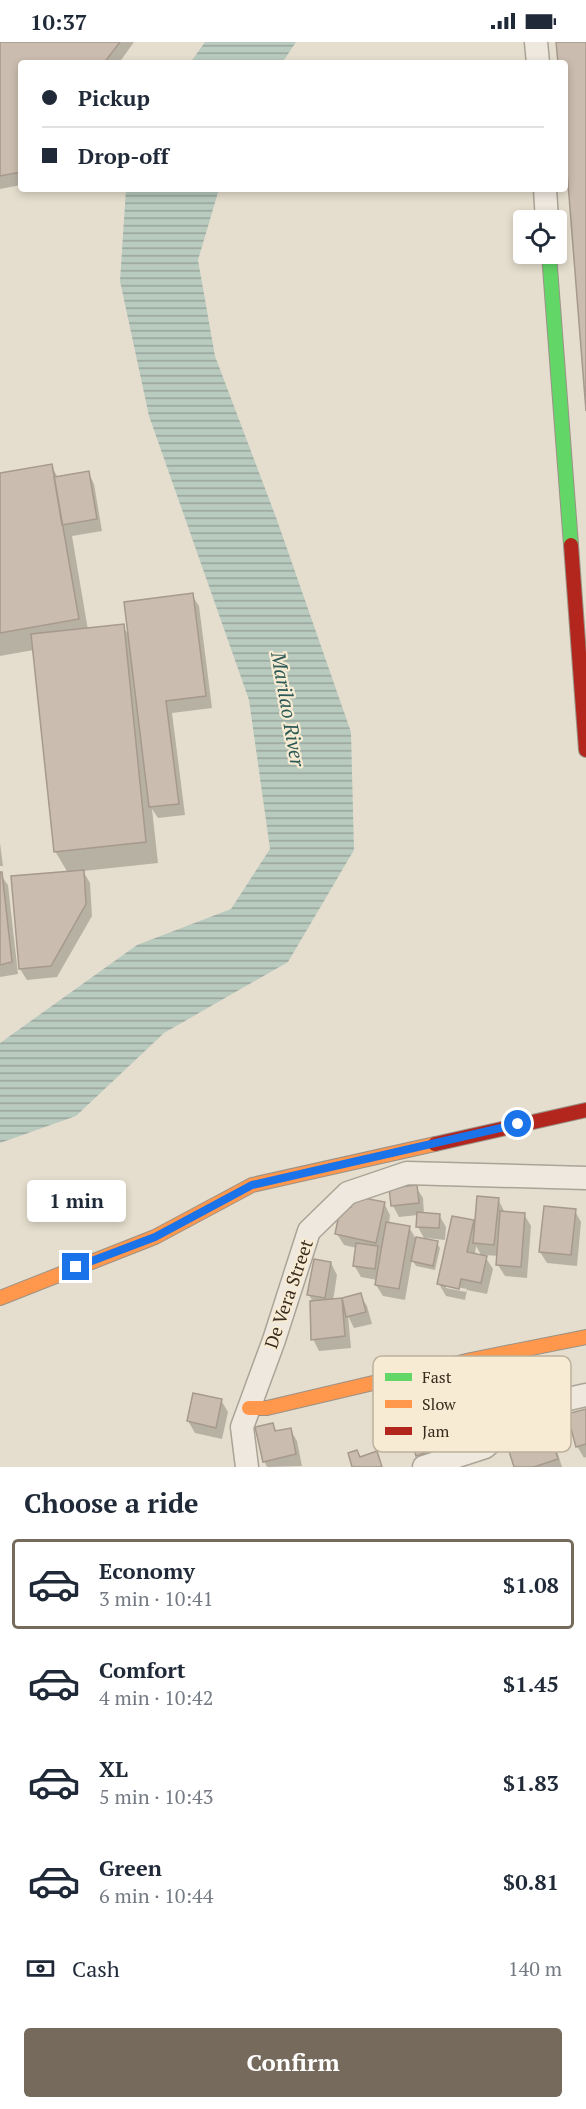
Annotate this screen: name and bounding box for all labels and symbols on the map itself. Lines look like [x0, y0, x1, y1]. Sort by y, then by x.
water label: Marilao River [265, 649, 312, 770]
route start [504, 1110, 531, 1137]
callout: 1 min [26, 1180, 125, 1222]
street label: De Vera Street [258, 1236, 318, 1351]
route end [62, 1253, 89, 1280]
legend [373, 1356, 571, 1452]
text: Fast [422, 1366, 452, 1388]
text: Slow [422, 1393, 456, 1415]
text: Jam [422, 1420, 450, 1442]

